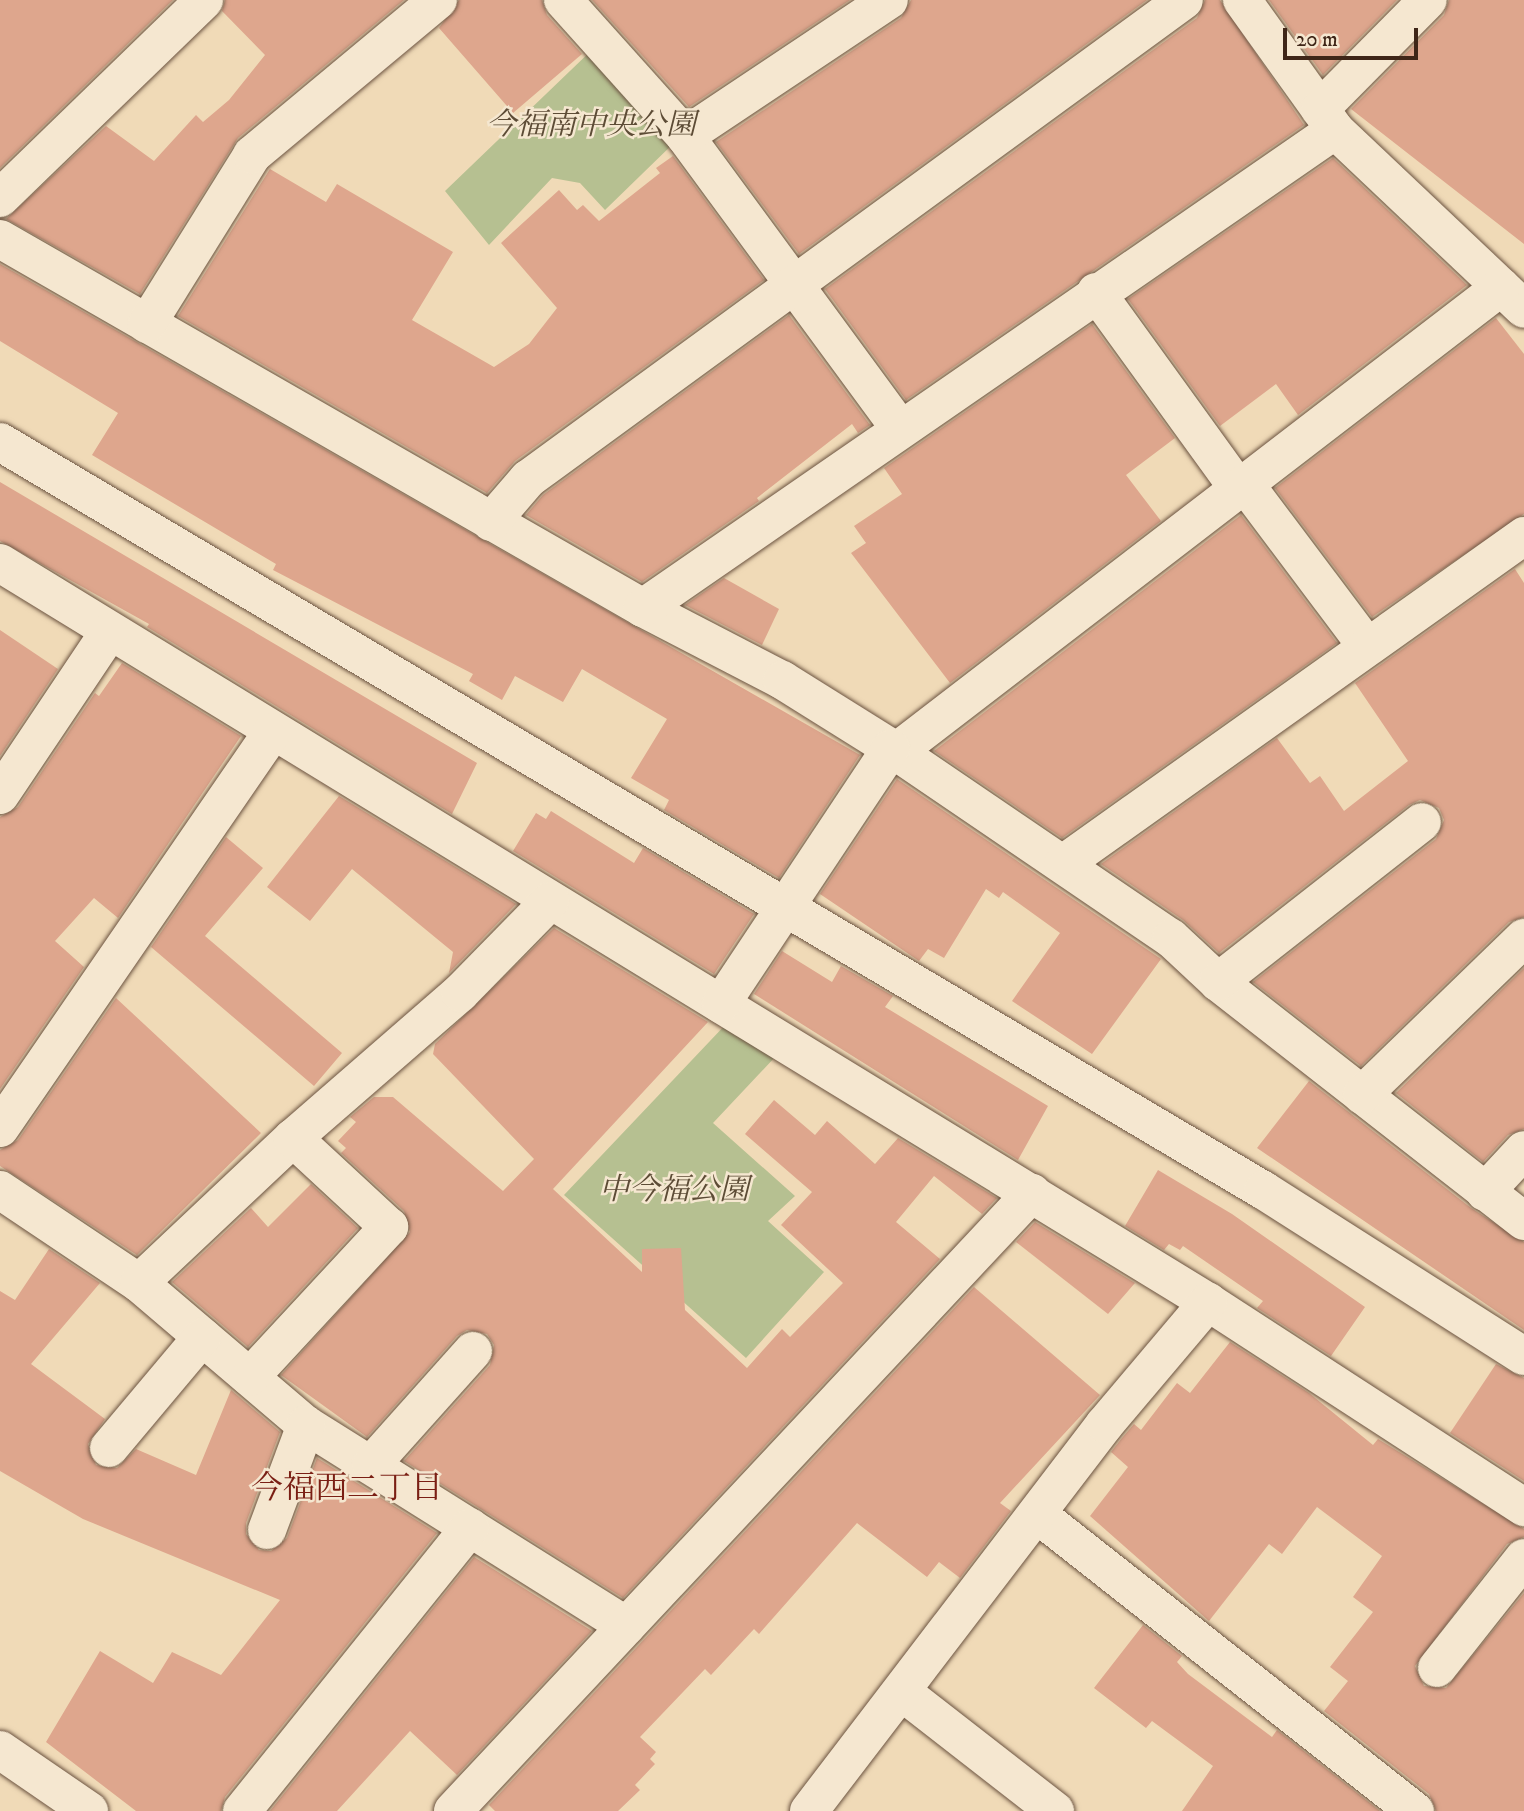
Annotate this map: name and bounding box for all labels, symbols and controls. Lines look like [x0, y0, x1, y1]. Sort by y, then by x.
scale bar [1286, 14, 1421, 58]
text: 20 m [1296, 27, 1338, 53]
park label: 今福南中央公園 [486, 108, 696, 144]
park label: 中今福公園 [599, 1173, 749, 1209]
district label: 今福西二丁目 [251, 1470, 443, 1508]

